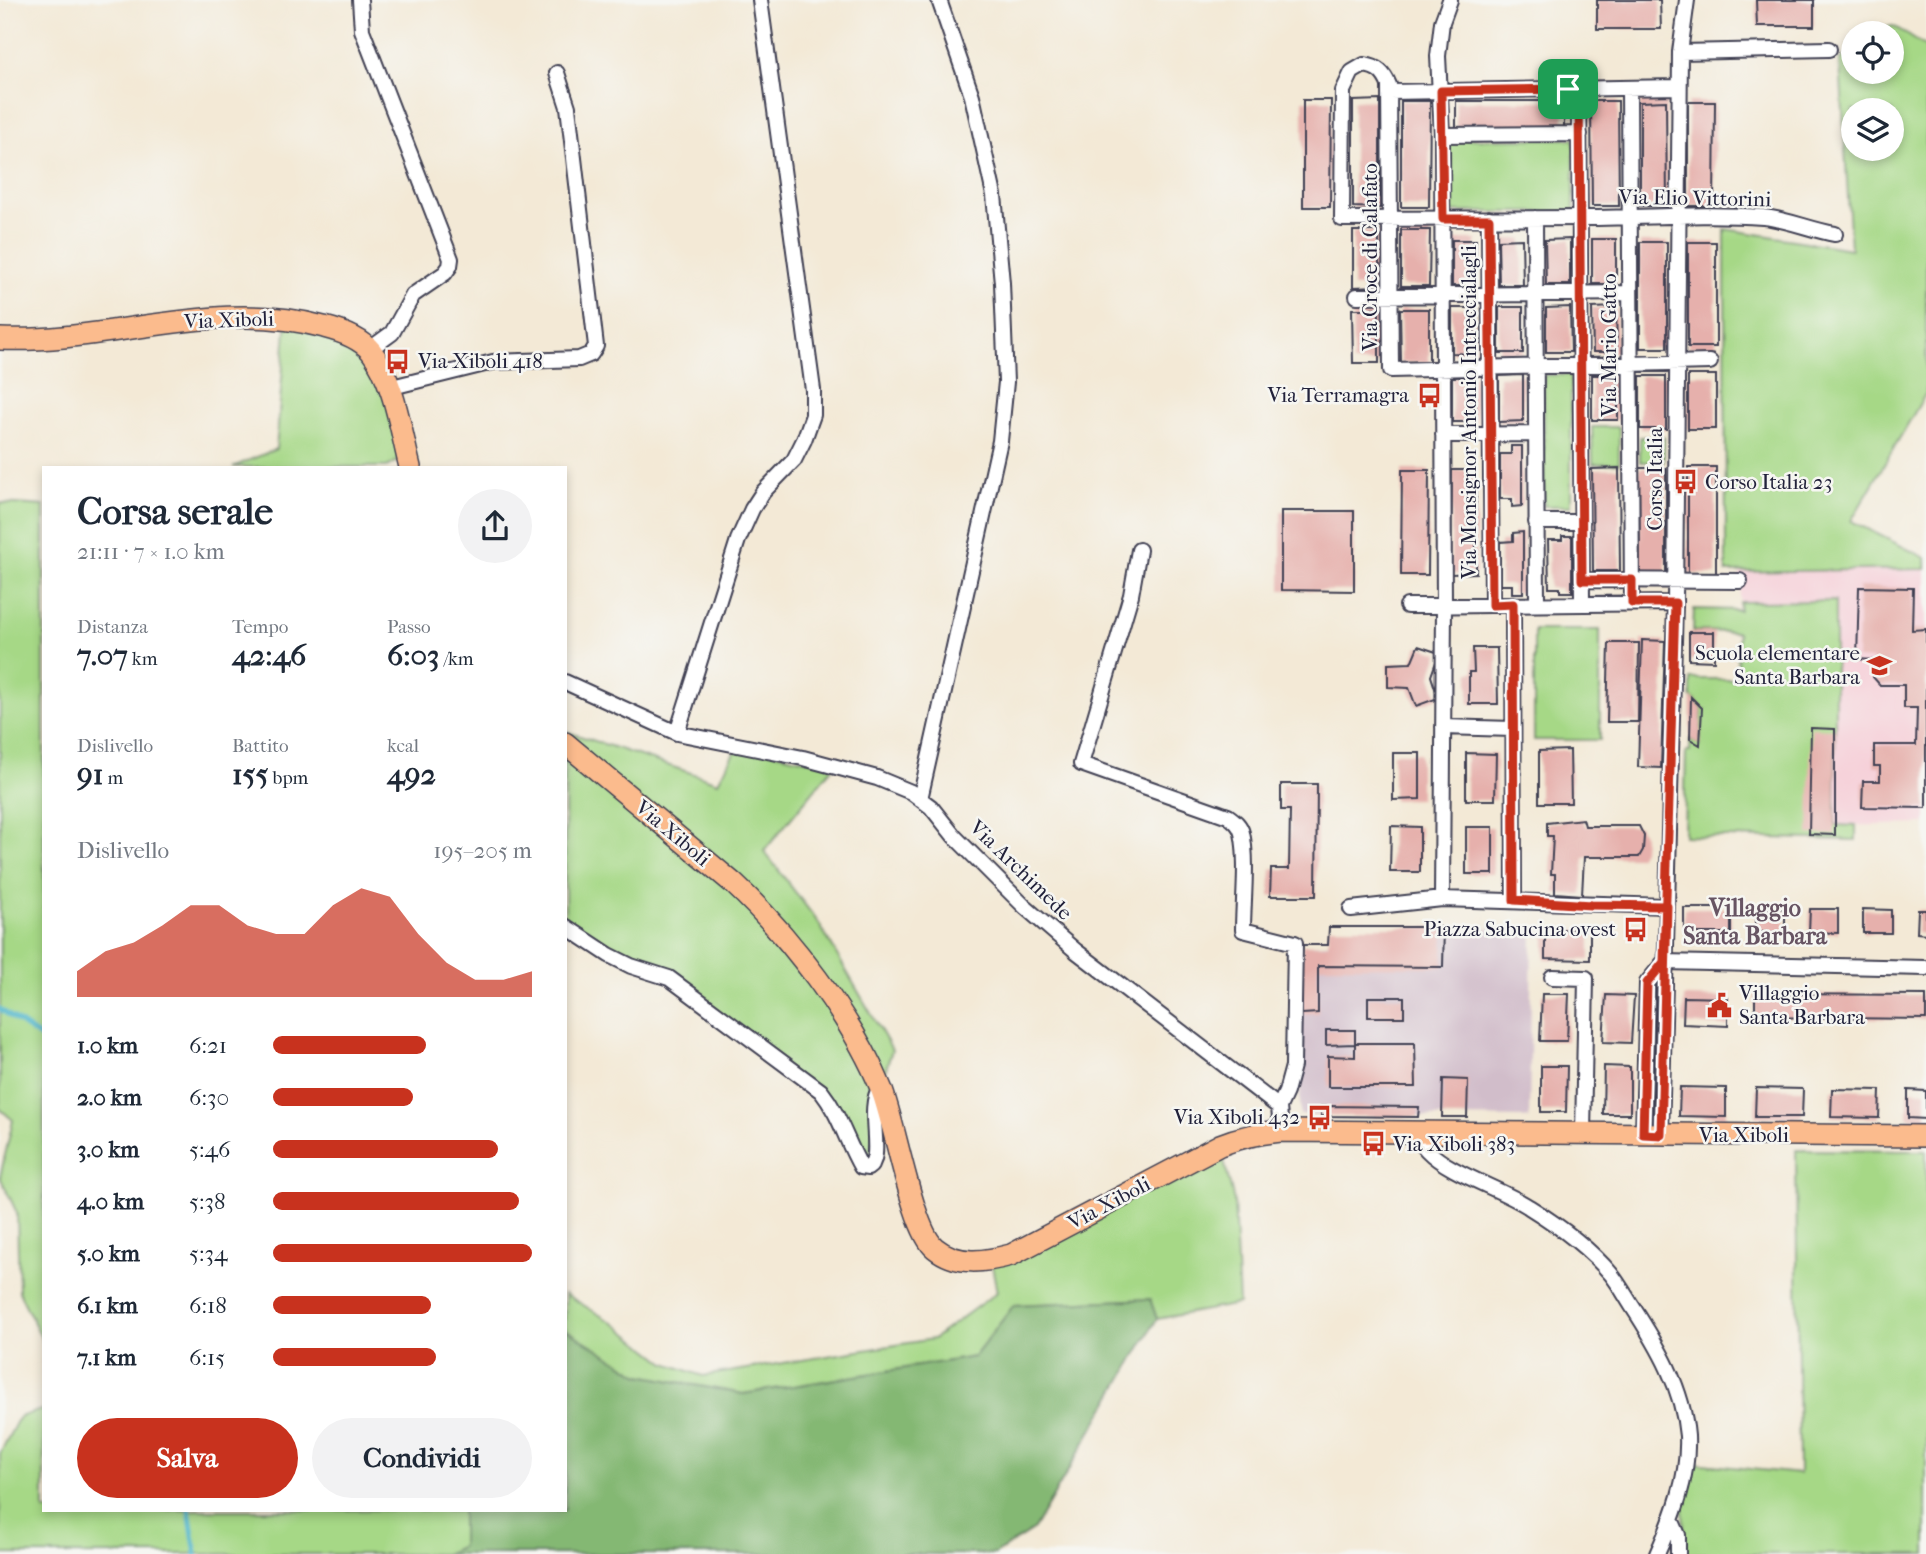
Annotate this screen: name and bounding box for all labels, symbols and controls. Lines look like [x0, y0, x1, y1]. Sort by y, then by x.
map controls [1841, 21, 1904, 161]
button: locate [1841, 21, 1904, 84]
pin [1538, 59, 1598, 119]
icon: arrive [1549, 70, 1587, 108]
button: layers [1841, 98, 1904, 161]
street label: Via Croce di Calafato [1358, 163, 1382, 352]
street label: Via Elio Vittorini [1618, 185, 1771, 211]
street label: Via Monsignor Antonio Intreccialagli [1457, 245, 1481, 580]
street label: Via Mario Gatto [1597, 273, 1621, 418]
street label: Via Xiboli [183, 306, 274, 334]
bus stop icon: Via Xiboli 418 [384, 347, 412, 375]
place label: Via Xiboli 418 [417, 349, 543, 373]
bus stop icon: Via Terramagra [1415, 381, 1443, 409]
place label: Via Terramagra [1266, 383, 1409, 407]
street label: Corso Italia [1643, 427, 1667, 531]
bus stop icon: Corso Italia 23 [1671, 468, 1699, 496]
place label: Corso Italia 23 [1705, 470, 1832, 494]
text: Corsa serale [77, 489, 273, 534]
button: share [458, 489, 532, 563]
text: 21:11 · 7 × 1.0 km [77, 538, 225, 565]
text: Distanza [77, 616, 148, 638]
text: Tempo [232, 616, 288, 638]
text: Passo [387, 616, 431, 638]
text: 7.07 [77, 638, 128, 673]
text: 42:46 [232, 638, 306, 673]
text: 6:03 [387, 638, 439, 673]
place label: Scuola elementare Santa Barbara [1695, 641, 1860, 689]
text: km [128, 648, 157, 670]
text: /km [439, 648, 474, 670]
school or university icon: Scuola elementare Santa Barbara [1866, 651, 1894, 679]
text: Dislivello [77, 735, 153, 757]
text: Battito [232, 735, 289, 757]
text: kcal [387, 735, 419, 757]
text: 91 [77, 757, 103, 792]
text: 155 [232, 757, 268, 792]
text: 492 [387, 757, 436, 792]
text: m [103, 767, 123, 789]
text: bpm [268, 767, 308, 789]
street label: Via Xiboli [630, 794, 715, 871]
street label: Via Archimede [964, 814, 1077, 925]
text: Dislivello [77, 837, 169, 864]
text: 195–205 m [433, 837, 532, 864]
district label: Villaggio Santa Barbara [1683, 894, 1828, 950]
bus stop icon: Piazza Sabucina ovest [1622, 915, 1650, 943]
place label: Piazza Sabucina ovest [1424, 917, 1616, 941]
place label: Villaggio Santa Barbara [1738, 981, 1865, 1029]
public building icon: Villaggio Santa Barbara [1705, 991, 1733, 1019]
text: 1.0 km [77, 1032, 138, 1059]
text: 6:21 [189, 1032, 227, 1059]
text: 2.0 km [77, 1084, 142, 1111]
text: 6:30 [189, 1084, 229, 1111]
bus stop icon: Via Xiboli 432 [1306, 1103, 1334, 1131]
place label: Via Xiboli 432 [1173, 1105, 1300, 1129]
street label: Via Xiboli [1698, 1123, 1789, 1147]
bus stop icon: Via Xiboli 383 [1359, 1130, 1387, 1158]
place label: Via Xiboli 383 [1392, 1132, 1515, 1156]
text: 3.0 km [77, 1136, 139, 1163]
text: 5:46 [189, 1136, 231, 1163]
street label: Via Xiboli [1063, 1171, 1154, 1235]
text: 4.0 km [77, 1188, 144, 1215]
text: 5:38 [189, 1188, 226, 1215]
text: 5.0 km [77, 1240, 140, 1267]
text: 5:34 [189, 1240, 228, 1267]
text: 6.1 km [77, 1292, 138, 1319]
text: 6:18 [189, 1292, 227, 1319]
text: 7.1 km [77, 1344, 136, 1371]
text: 6:15 [189, 1344, 225, 1371]
button: Salva [77, 1418, 298, 1498]
button: Condividi [312, 1418, 532, 1498]

